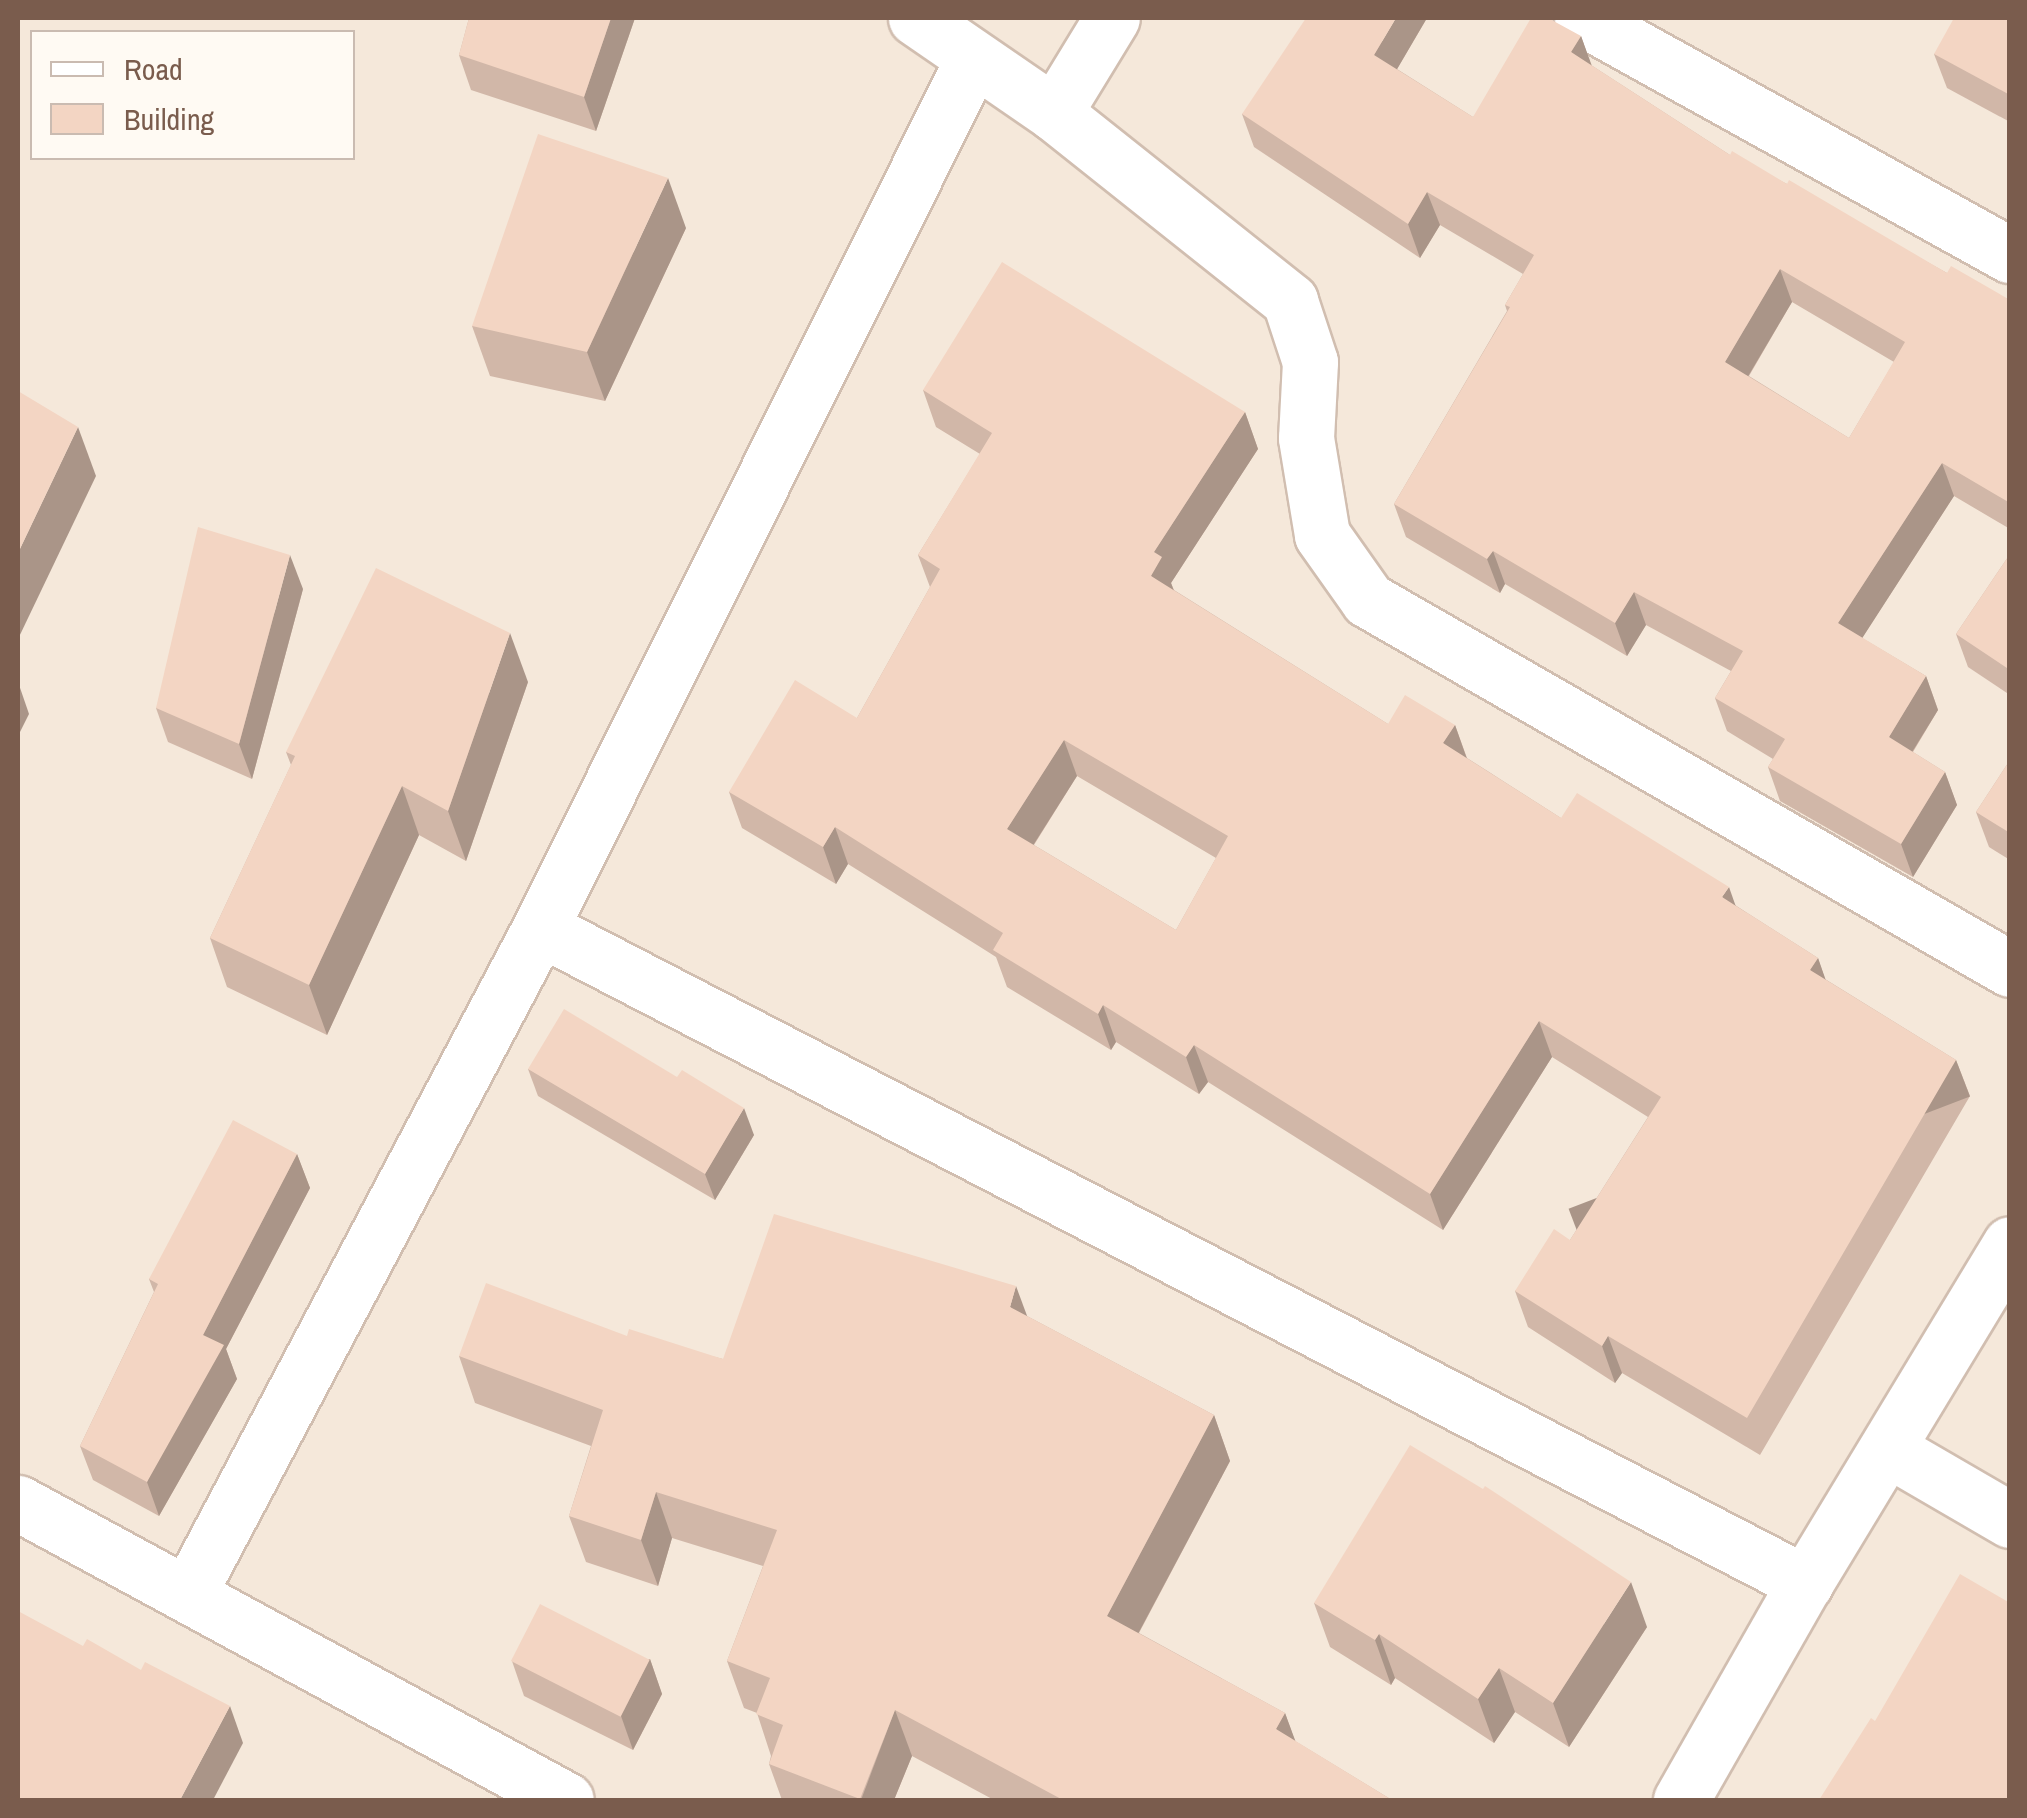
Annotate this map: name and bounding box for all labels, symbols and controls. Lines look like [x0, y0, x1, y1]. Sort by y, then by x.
legend [30, 30, 355, 160]
text: Road [124, 49, 183, 89]
text: Building [124, 99, 214, 139]

